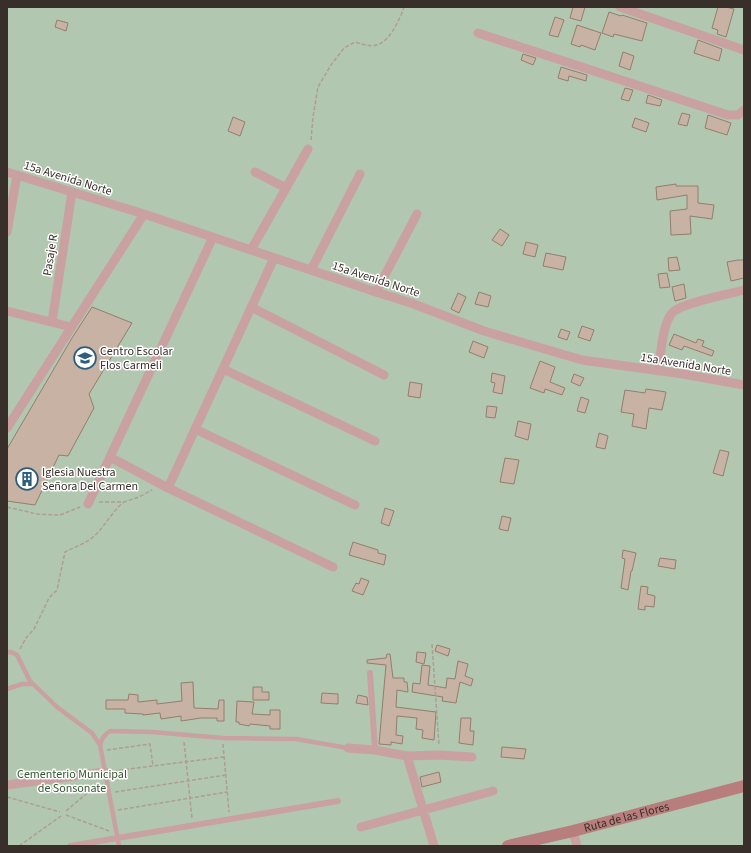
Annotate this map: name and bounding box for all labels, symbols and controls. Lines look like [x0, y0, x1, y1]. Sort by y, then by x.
street label: 15a Avenida Norte [22, 157, 114, 200]
street label: Pasaje R [39, 233, 62, 277]
street label: 15a Avenida Norte [330, 257, 422, 302]
place label: Centro Escolar Flos Carmeli [100, 343, 174, 374]
school or university icon: Centro Escolar Flos Carmeli [72, 345, 98, 371]
street label: 15a Avenida Norte [640, 349, 732, 380]
place label: Iglesia Nuestra Señora Del Carmen [42, 464, 138, 495]
building icon: Iglesia Nuestra Señora Del Carmen [14, 466, 40, 492]
park label: Cementerio Municipal de Sonsonate [17, 766, 127, 797]
street label: Ruta de las Flores [582, 798, 671, 837]

